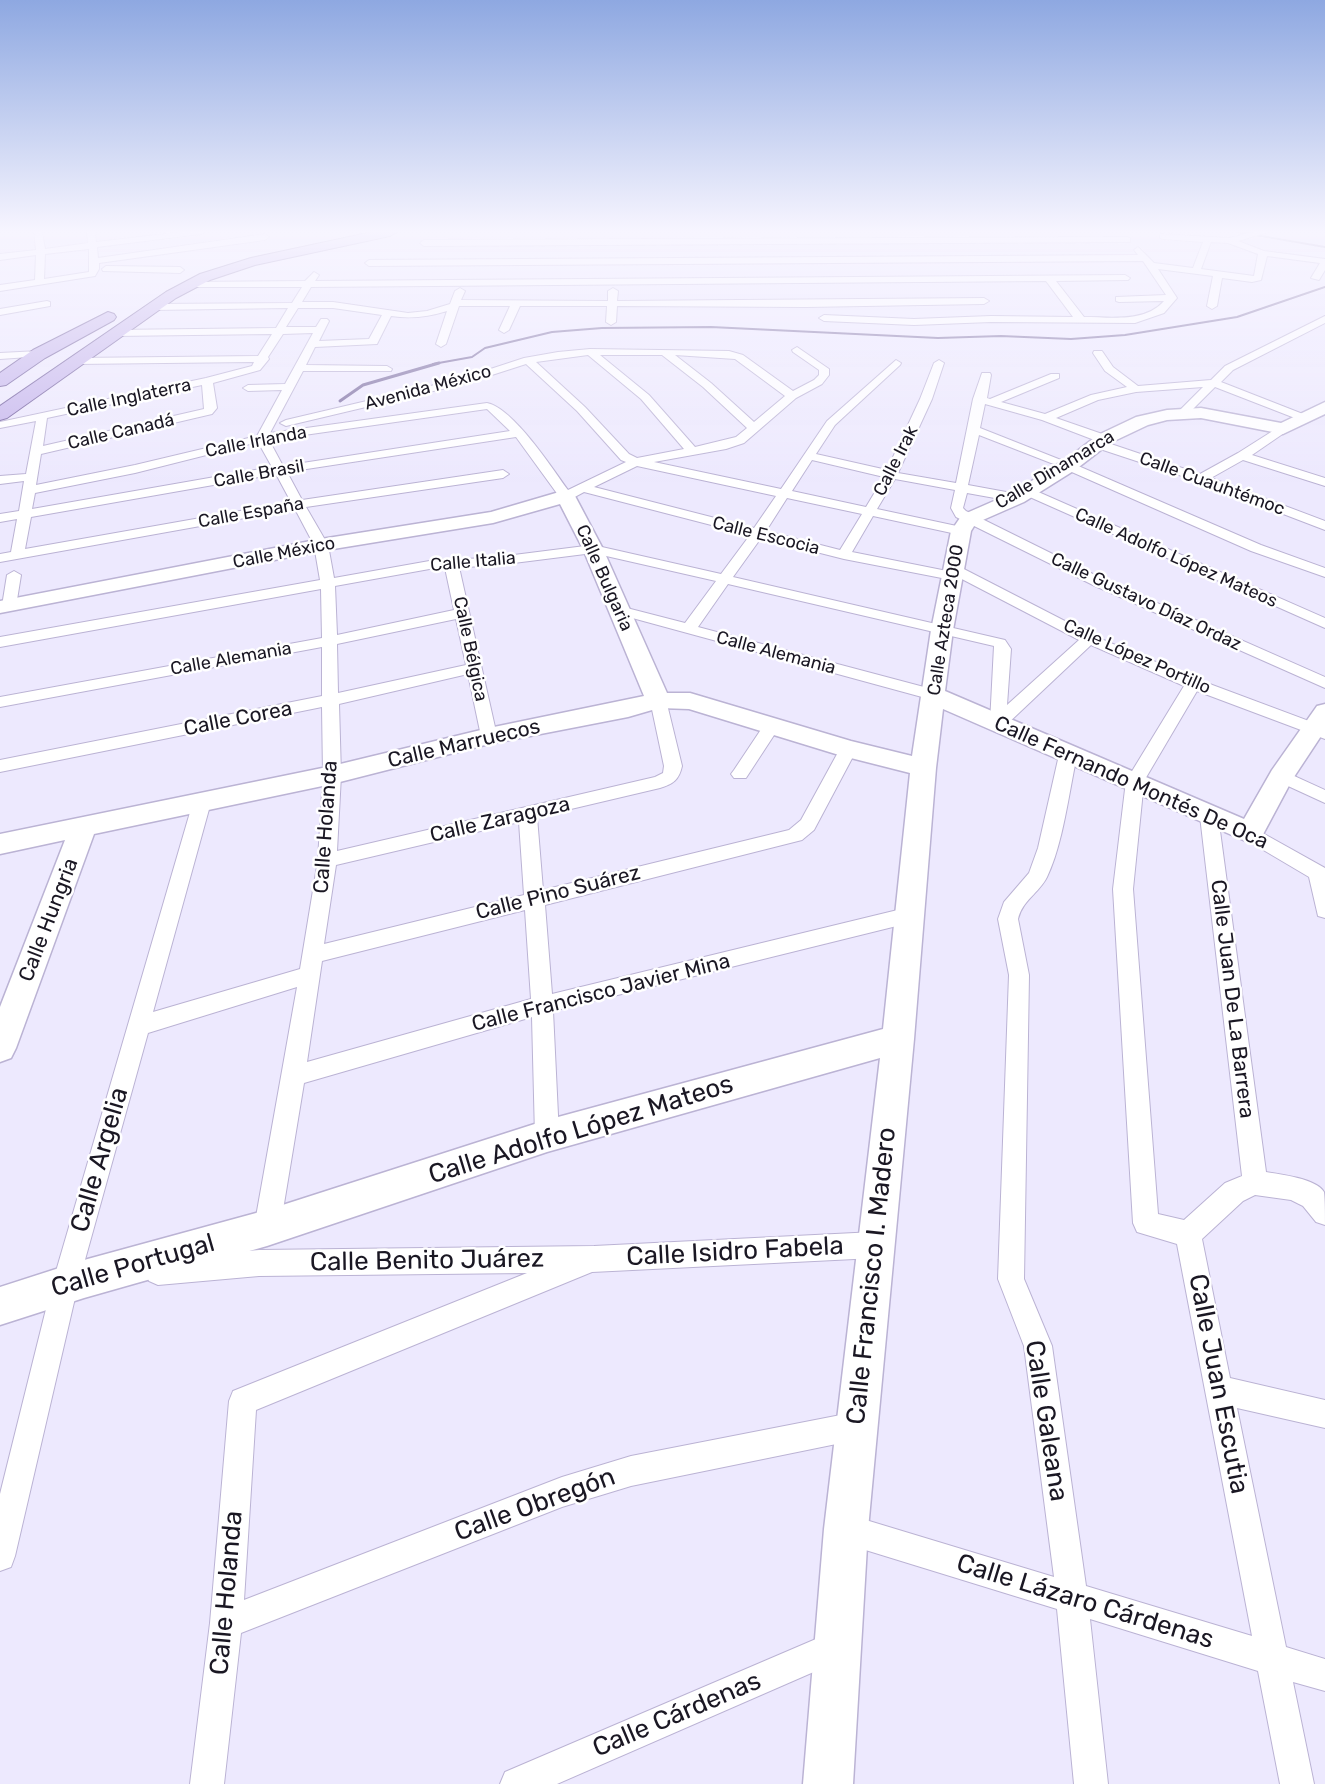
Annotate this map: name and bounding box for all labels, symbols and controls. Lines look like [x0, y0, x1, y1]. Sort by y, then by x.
street label: Avenida México [362, 361, 494, 415]
street label: Calle Inglaterra [65, 374, 193, 422]
street label: Calle Canadá [66, 409, 176, 455]
street label: Calle Irlanda [203, 422, 309, 462]
street label: Calle Irak [869, 422, 923, 500]
street label: Calle Dinamarca [991, 426, 1119, 514]
street label: Calle Cuauhtémoc [1136, 448, 1288, 520]
street label: Calle Brasil [212, 455, 306, 493]
street label: Calle España [197, 493, 305, 533]
street label: Calle Adolfo López Mateos [1071, 504, 1281, 612]
street label: Calle Escocia [710, 512, 822, 560]
street label: Calle Bulgaria [571, 521, 637, 635]
street label: Calle México [231, 533, 337, 573]
street label: Calle Azteca 2000 [923, 543, 969, 697]
street label: Calle Italia [429, 548, 517, 576]
street label: Calle Gustavo Díaz Ordaz [1047, 548, 1245, 656]
street label: Calle Bélgica [448, 595, 492, 703]
street label: Calle López Portillo [1060, 615, 1214, 699]
street label: Calle Alemania [714, 627, 838, 679]
street label: Calle Alemania [169, 638, 293, 680]
street label: Calle Corea [182, 696, 294, 742]
street label: Calle Fernando Montés De Oca [990, 711, 1272, 855]
street label: Calle Marruecos [385, 714, 543, 774]
street label: Calle Holanda [309, 760, 343, 894]
street label: Calle Zaragoza [427, 792, 573, 848]
street label: Calle Hungria [14, 855, 84, 985]
street label: Calle Pino Suárez [473, 860, 643, 926]
street label: Calle Juan De La Barrera [1205, 878, 1259, 1120]
street label: Calle Francisco Javier Mina [469, 949, 733, 1037]
street label: Calle Adolfo López Mateos [425, 1069, 737, 1191]
street label: Calle Argelia [64, 1084, 136, 1236]
street label: Calle Francisco I. Madero [841, 1126, 903, 1426]
street label: Calle Portugal [48, 1228, 218, 1304]
street label: Calle Isidro Fabela [625, 1231, 845, 1273]
street label: Calle Benito Juárez [310, 1243, 544, 1279]
street label: Calle Juan Escutia [1181, 1271, 1255, 1497]
street label: Calle Galeana [1018, 1338, 1074, 1504]
street label: Calle Obregón [450, 1461, 620, 1549]
street label: Calle Holanda [204, 1509, 250, 1677]
street label: Calle Lázaro Cárdenas [953, 1548, 1217, 1656]
street label: Calle Cárdenas [588, 1665, 766, 1765]

